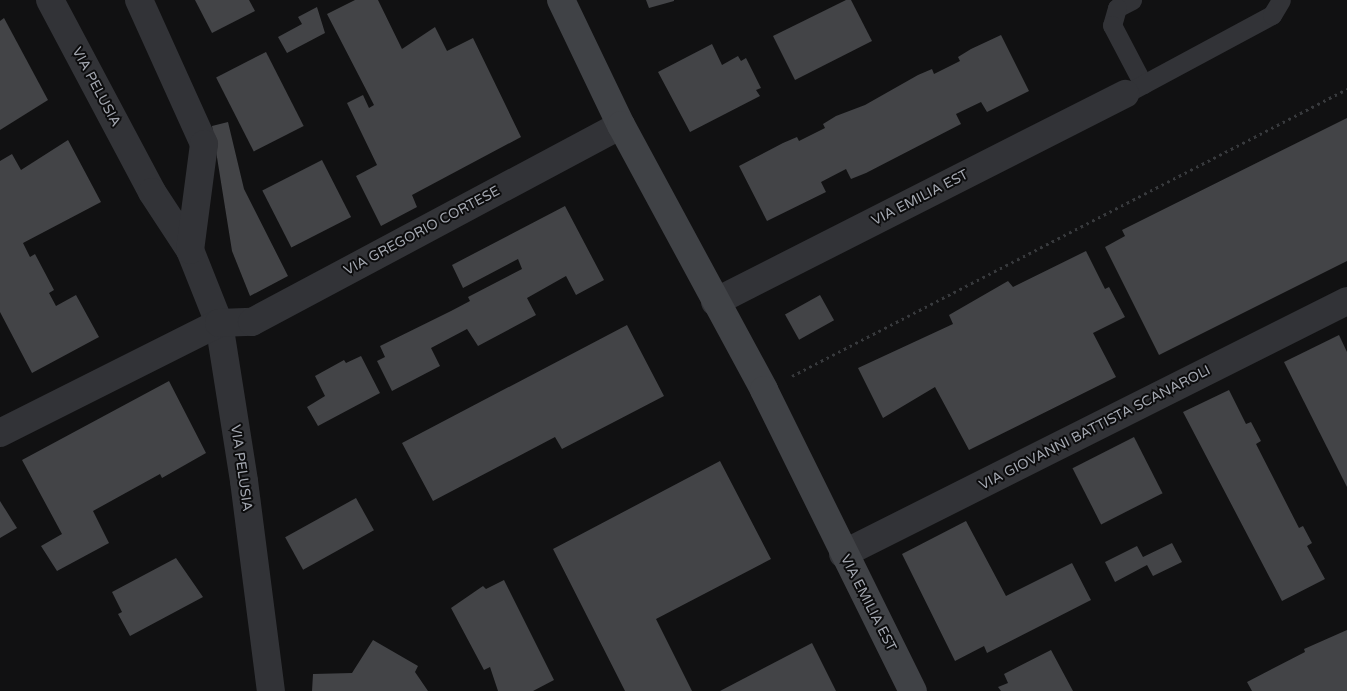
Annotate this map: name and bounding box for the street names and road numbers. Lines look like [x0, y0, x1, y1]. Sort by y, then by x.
street label: VIA PELUSIA [68, 44, 124, 130]
street label: VIA EMILIA EST [869, 166, 971, 230]
street label: VIA GREGORIO CORTESE [341, 183, 503, 279]
street label: VIA GIOVANNI BATTISTA SCANAROLI [977, 362, 1213, 494]
street label: VIA PELUSIA [227, 423, 255, 513]
street label: VIA EMILIA EST [836, 552, 900, 654]

